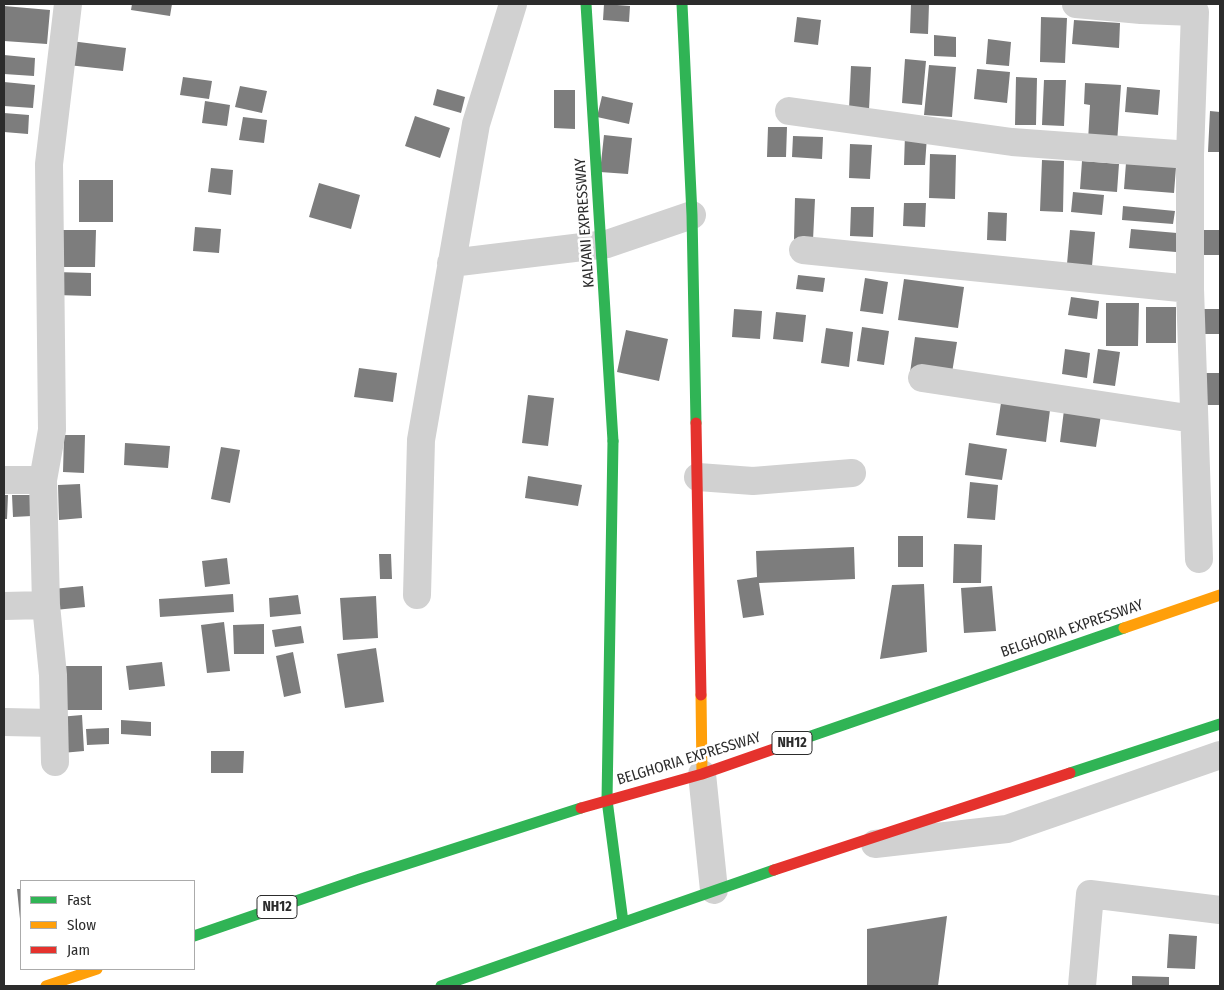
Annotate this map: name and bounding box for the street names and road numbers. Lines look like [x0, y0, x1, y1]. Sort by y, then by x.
street label: KALYANI EXPRESSWAY [571, 158, 599, 288]
street label: BELGHORIA EXPRESSWAY [998, 596, 1146, 662]
street label: BELGHORIA EXPRESSWAY [615, 729, 763, 789]
road number: NH12 [772, 731, 812, 754]
road number: NH12 [257, 896, 297, 919]

